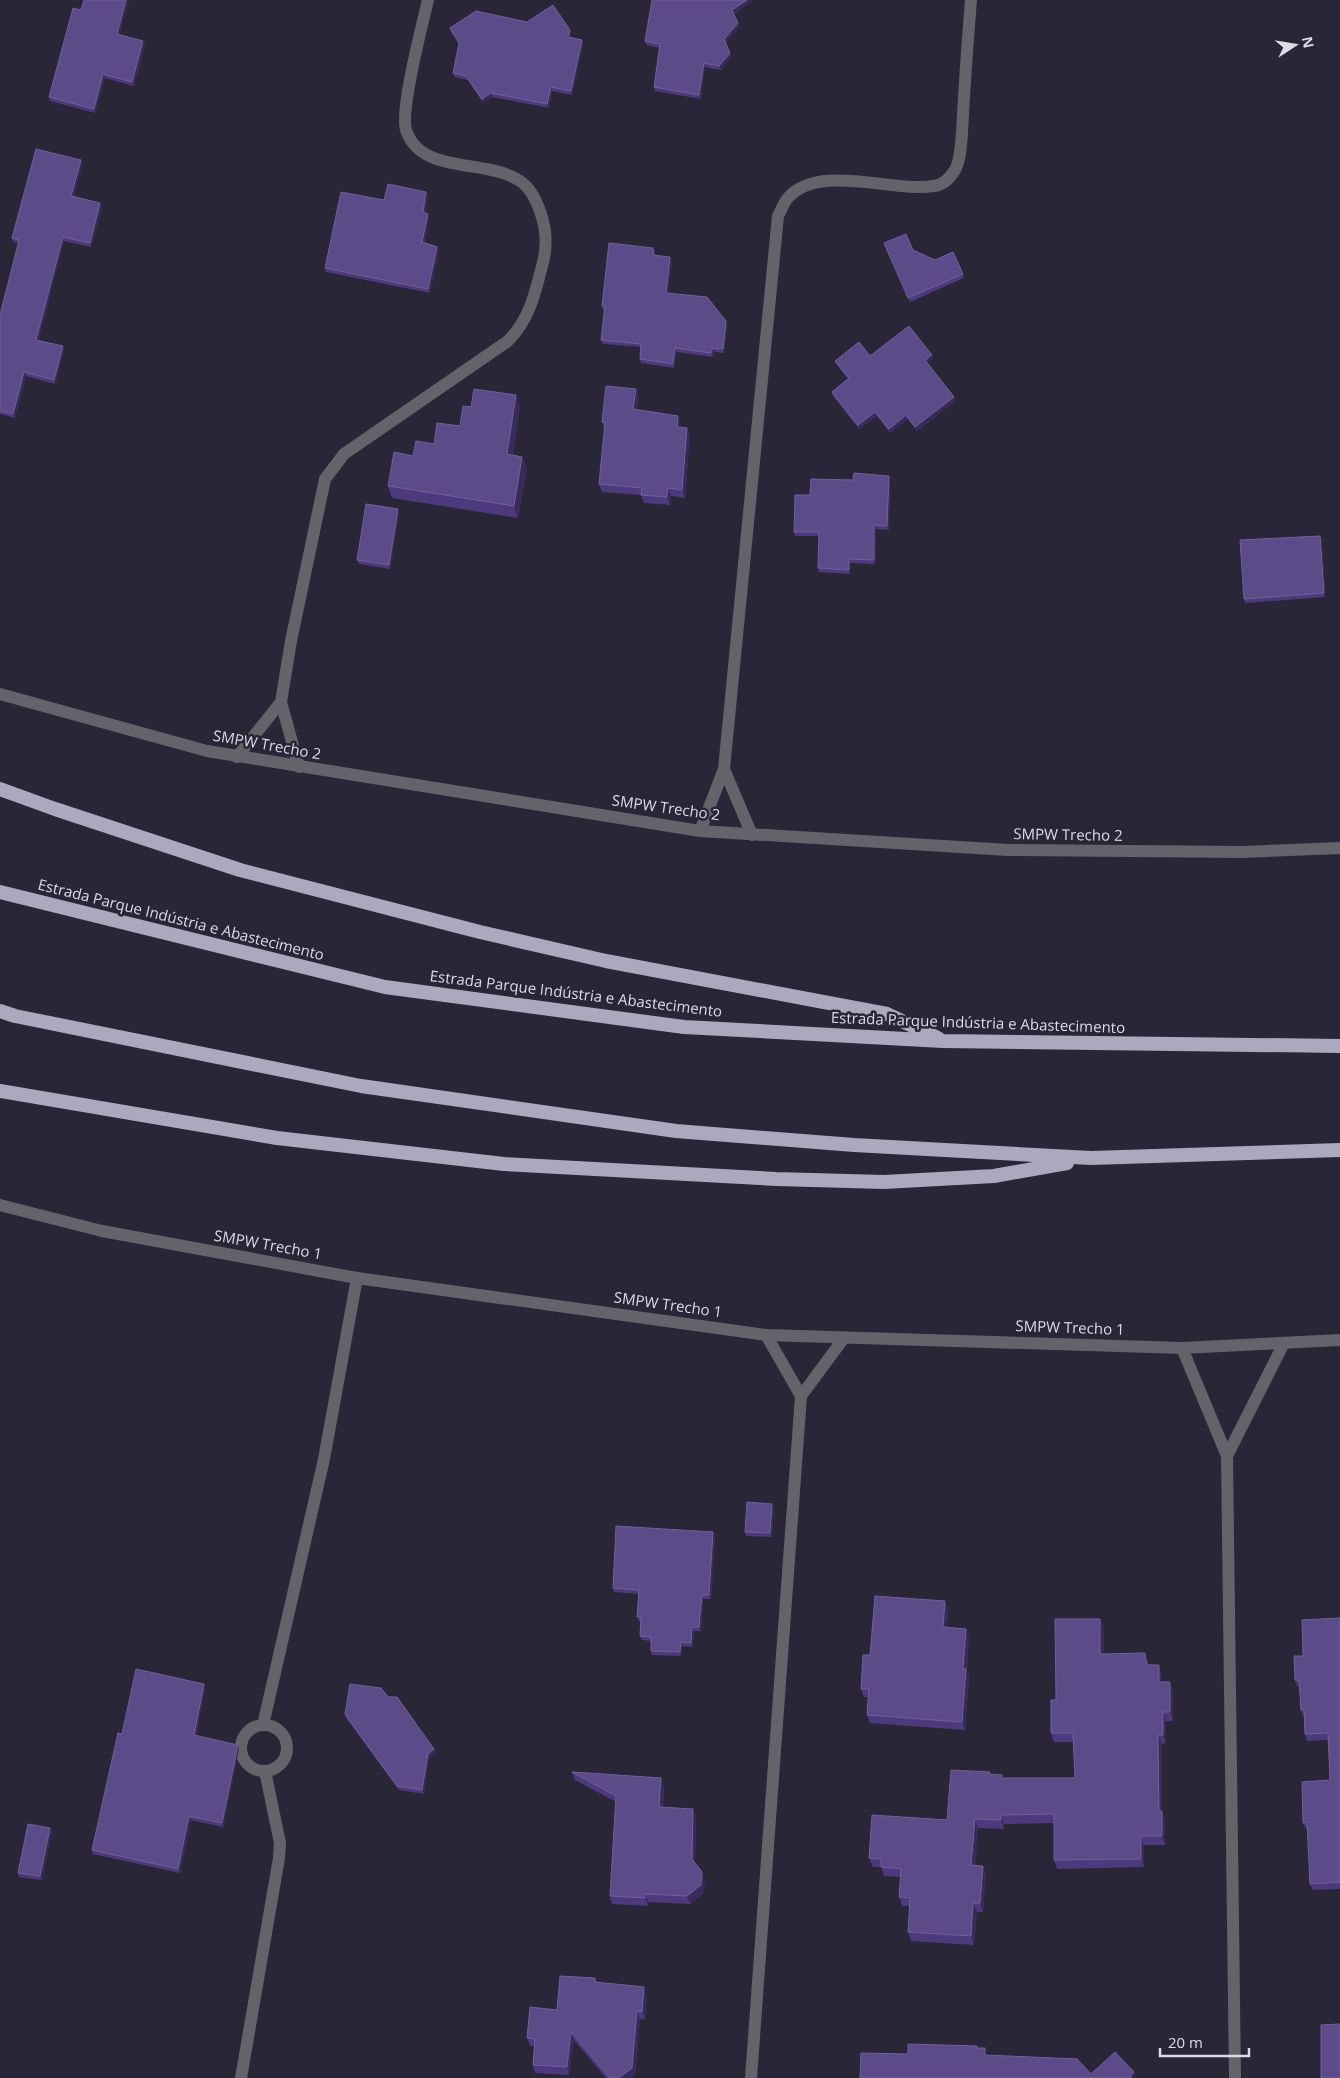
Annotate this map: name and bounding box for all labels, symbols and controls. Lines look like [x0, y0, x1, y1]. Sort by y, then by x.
north arrow [1270, 20, 1320, 70]
text: N [1298, 35, 1319, 50]
street label: SMPW Trecho 2 [212, 725, 323, 763]
street label: SMPW Trecho 2 [611, 790, 722, 825]
street label: SMPW Trecho 2 [1013, 823, 1123, 845]
street label: Estrada Parque Indústria e Abastecimento [36, 874, 326, 964]
street label: Estrada Parque Indústria e Abastecimento [429, 965, 723, 1021]
street label: Estrada Parque Indústria e Abastecimento [831, 1007, 1125, 1037]
street label: SMPW Trecho 1 [213, 1225, 324, 1263]
street label: SMPW Trecho 1 [613, 1287, 724, 1322]
street label: SMPW Trecho 1 [1015, 1315, 1125, 1339]
scale bar [1160, 2026, 1249, 2058]
text: 20 m [1168, 2032, 1203, 2052]

